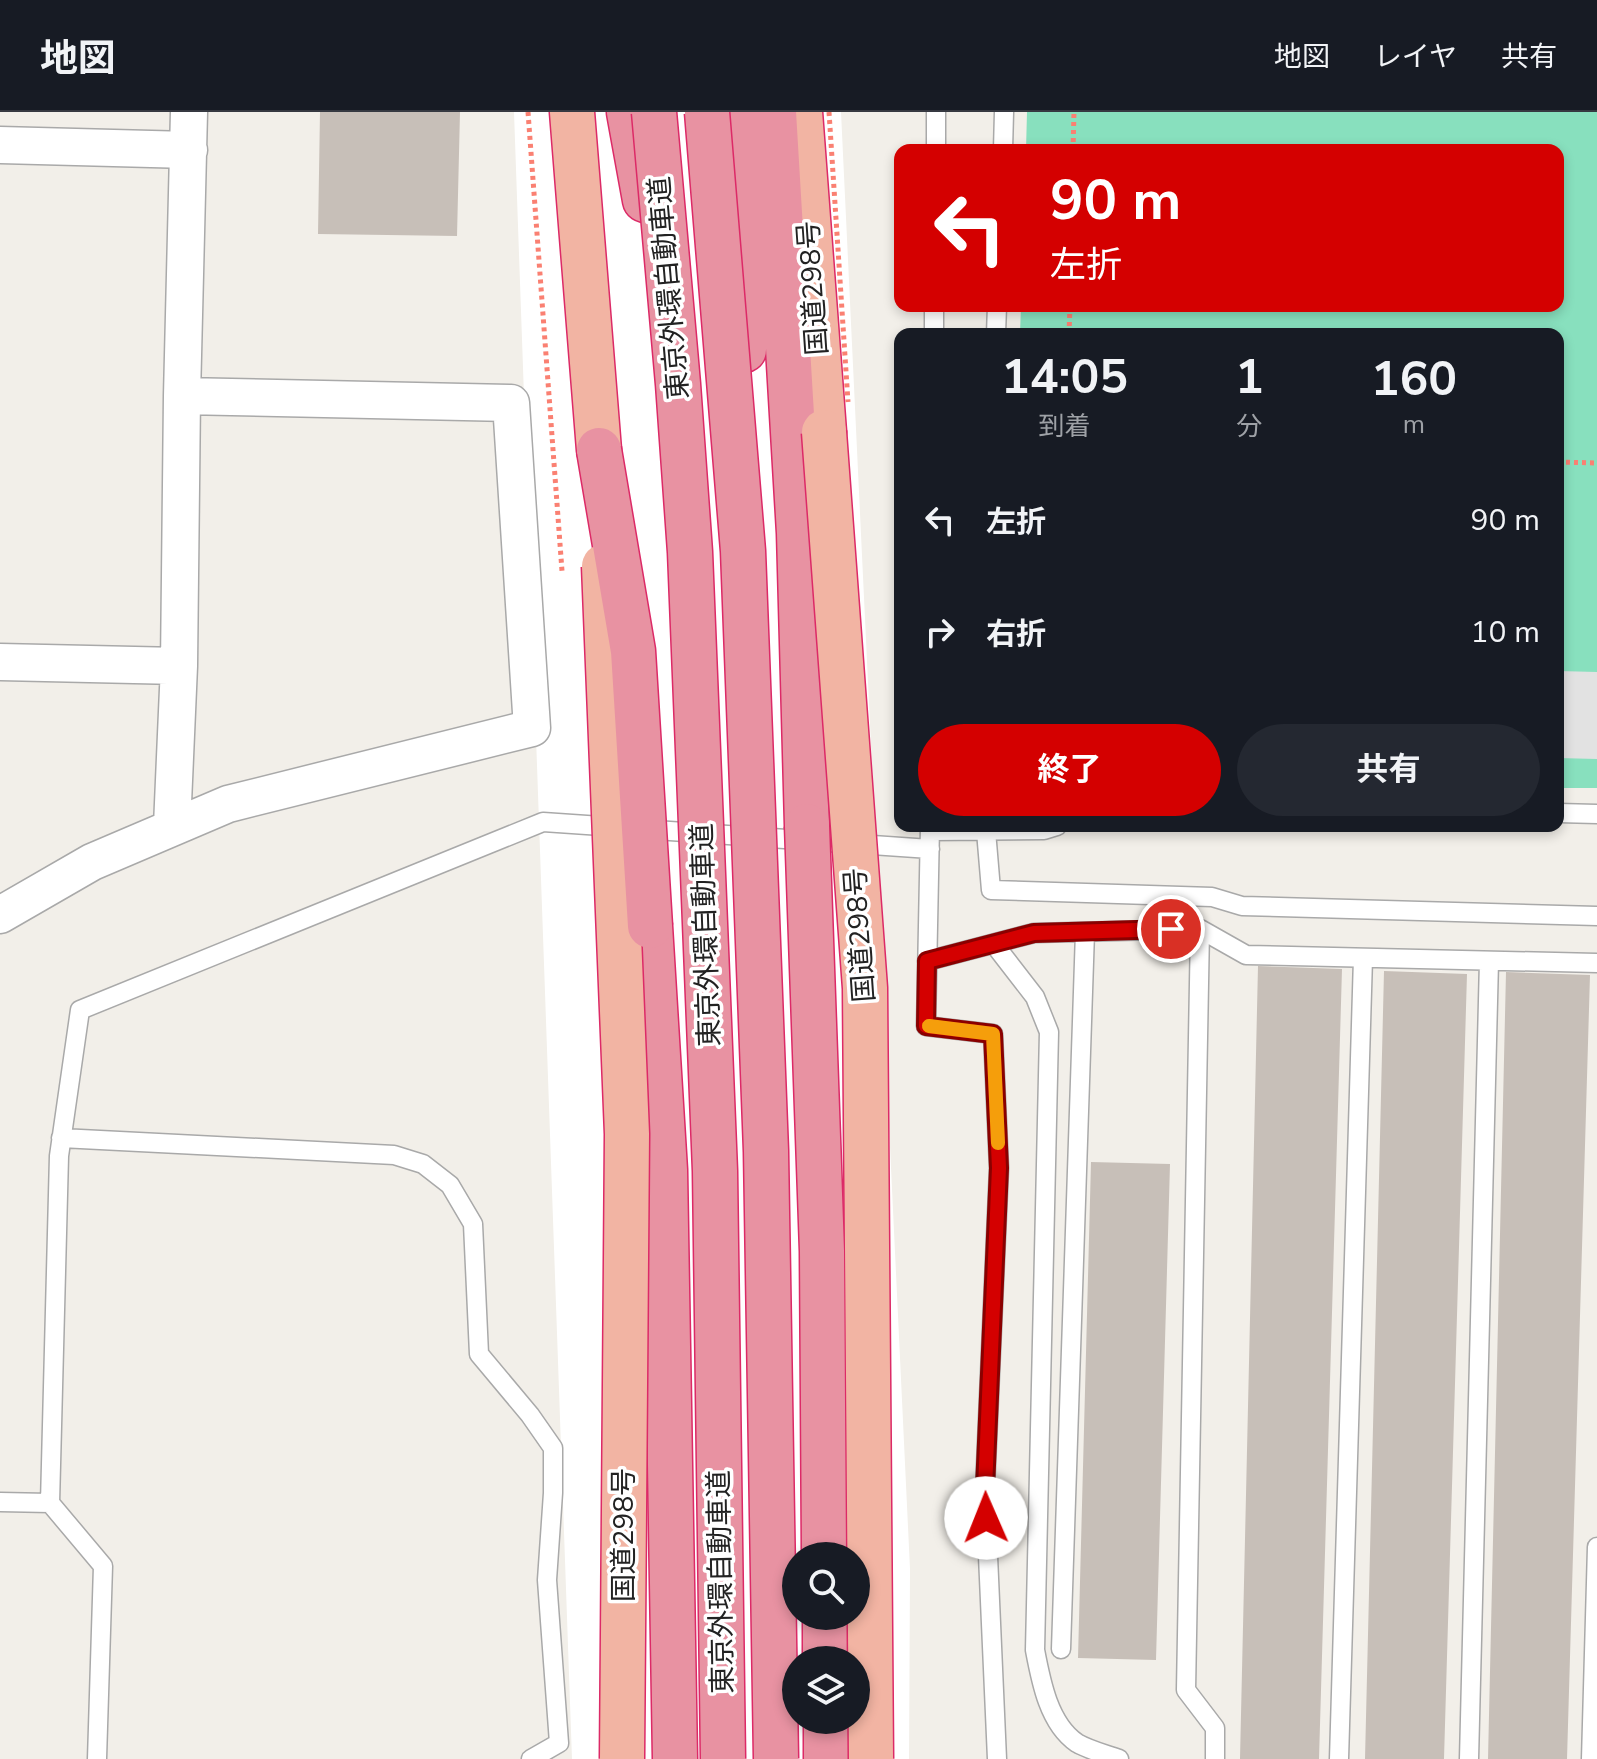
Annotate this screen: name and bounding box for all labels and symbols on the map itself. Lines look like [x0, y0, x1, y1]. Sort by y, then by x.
street label: 東京外環自動車道 [640, 175, 698, 401]
street label: 国道298号 [789, 220, 837, 356]
street label: 東京外環自動車道 [683, 822, 729, 1048]
street label: 国道298号 [836, 867, 884, 1003]
pin [1137, 895, 1205, 963]
street label: 国道298号 [605, 1468, 643, 1602]
street label: 東京外環自動車道 [700, 1470, 742, 1694]
position arrow [944, 1476, 1028, 1560]

